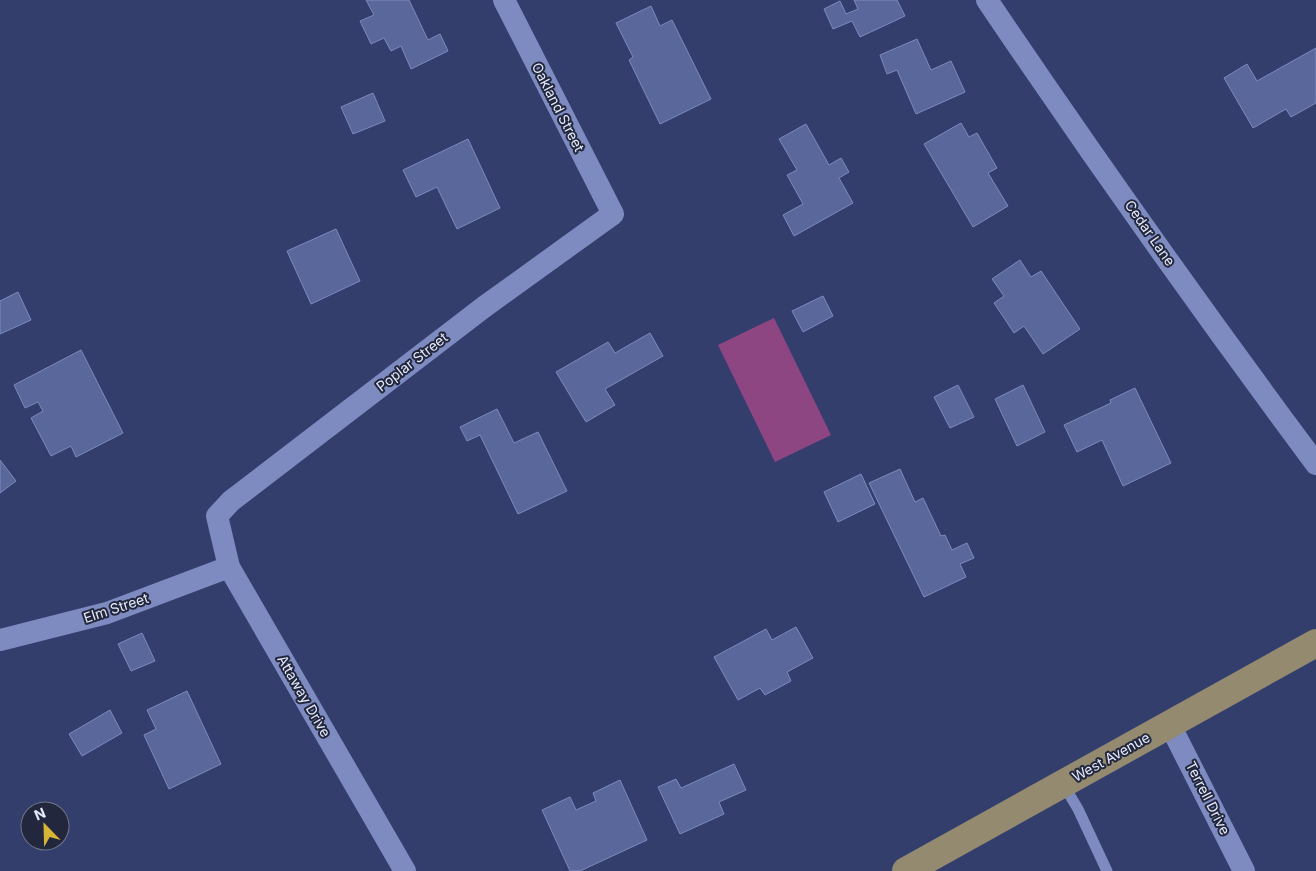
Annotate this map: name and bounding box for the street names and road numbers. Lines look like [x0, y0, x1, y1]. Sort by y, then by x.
street label: Oakland Street [529, 59, 588, 155]
street label: Cedar Lane [1122, 197, 1179, 269]
street label: Poplar Street [373, 328, 451, 395]
street label: Elm Street [81, 589, 151, 626]
street label: Attaway Drive [274, 652, 335, 740]
street label: West Avenue [1069, 728, 1153, 785]
street label: Terrell Drive [1183, 758, 1234, 837]

